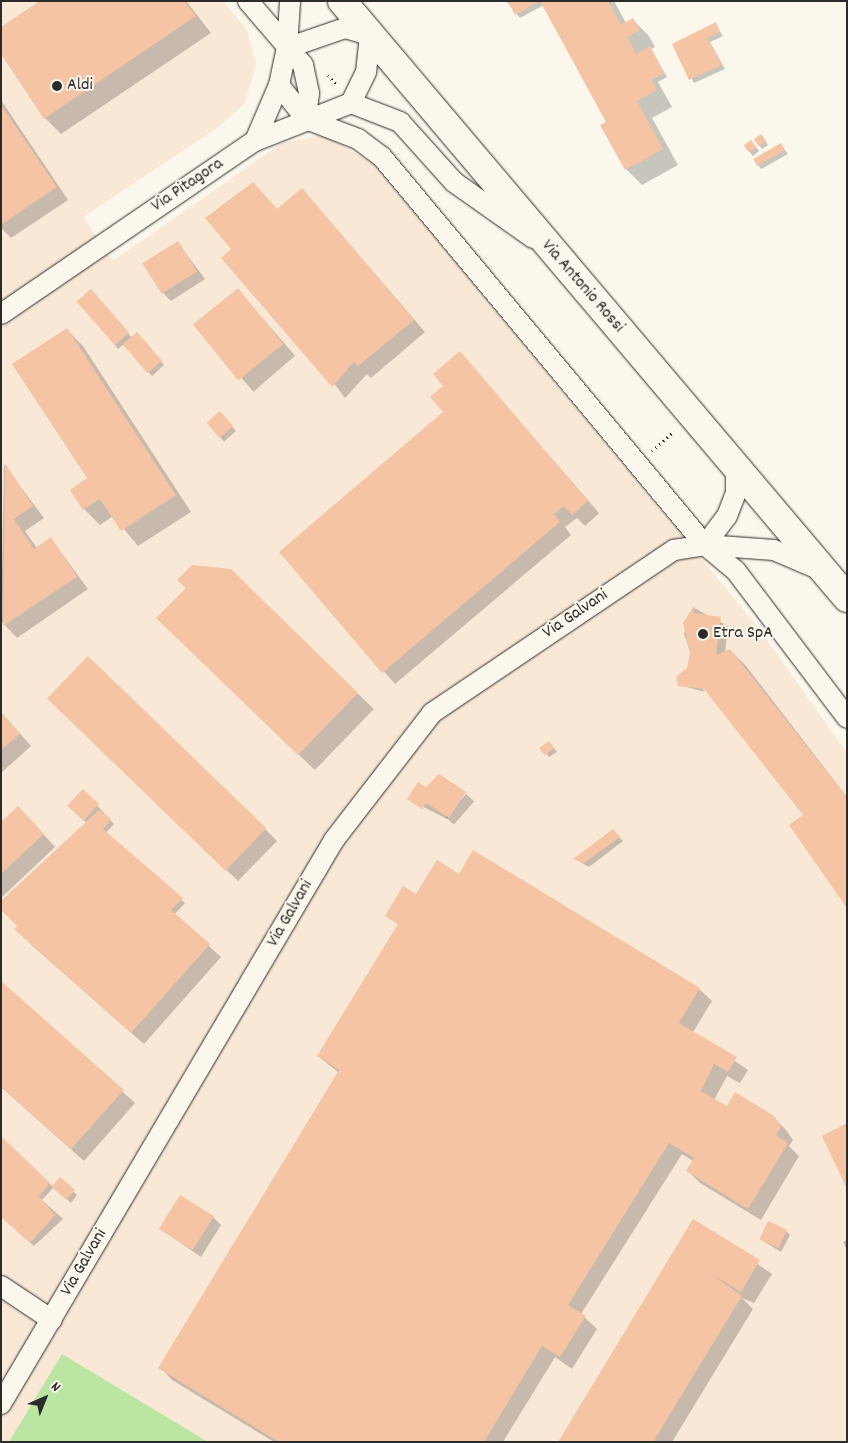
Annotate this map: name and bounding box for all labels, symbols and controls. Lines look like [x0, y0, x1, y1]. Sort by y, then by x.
place label: Aldi [67, 75, 93, 97]
marker: Aldi [51, 80, 63, 92]
street label: Via Pitagora [148, 154, 228, 218]
street label: Via Antonio Rossi [536, 236, 628, 338]
street label: Via Galvani [539, 585, 613, 645]
place label: Etra SpA [713, 623, 773, 645]
marker: Etra SpA [697, 628, 709, 640]
street label: Via Galvani [263, 877, 319, 951]
street label: Via Galvani [57, 1226, 113, 1300]
north arrow [20, 1373, 70, 1423]
text: N [46, 1378, 65, 1397]

